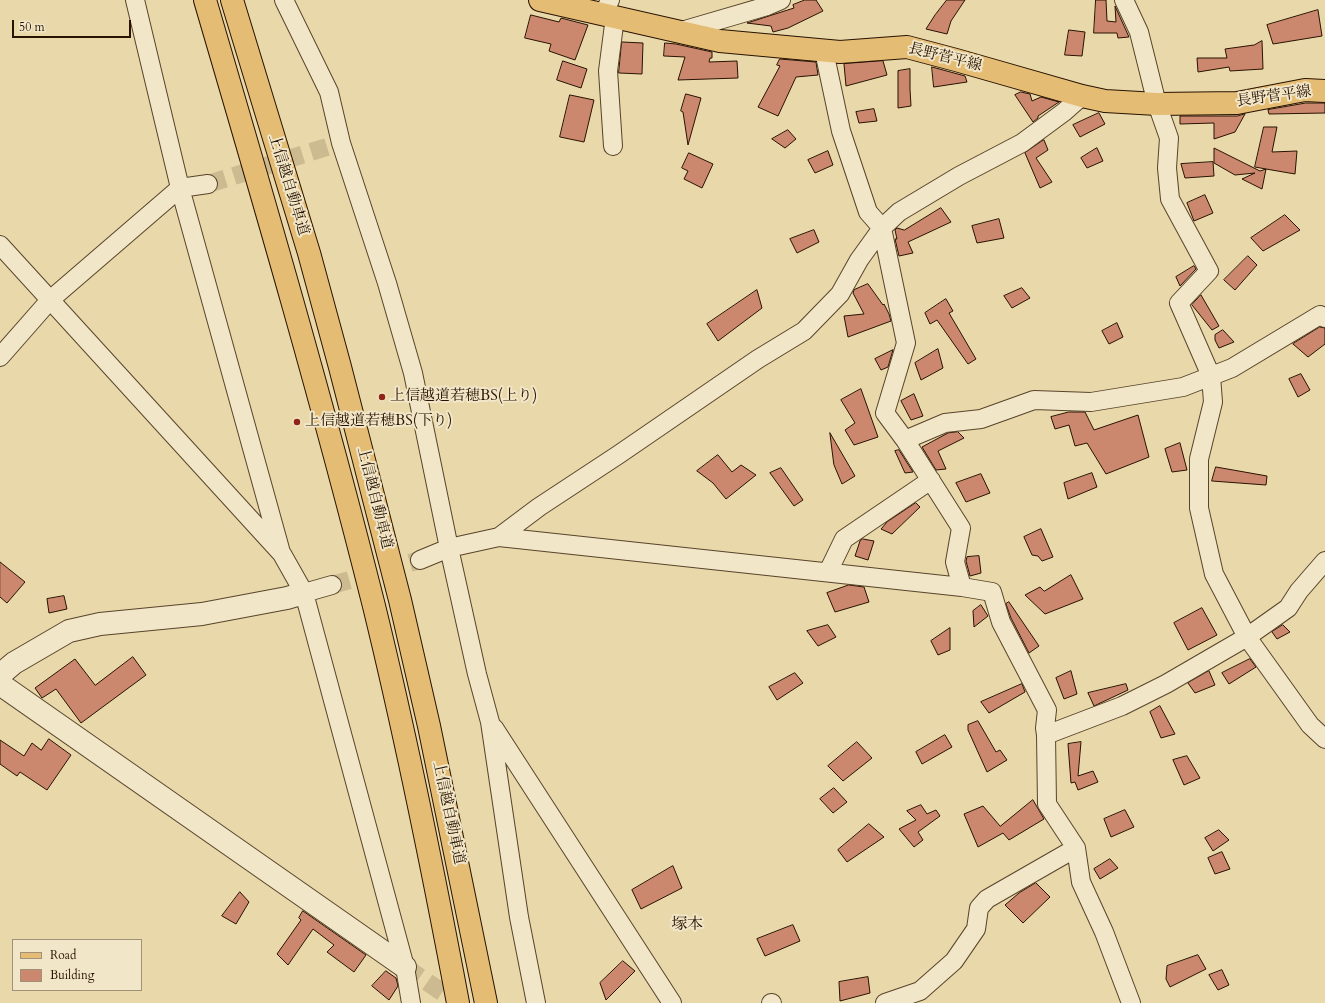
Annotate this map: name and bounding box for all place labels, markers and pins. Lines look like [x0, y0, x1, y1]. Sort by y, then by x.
place label: 上信越道若穂BS(上り) [390, 388, 537, 406]
marker: 上信越道若穂BS(上り) [377, 392, 387, 402]
place label: 上信越道若穂BS(下り) [305, 413, 452, 431]
marker: 上信越道若穂BS(下り) [292, 417, 302, 427]

